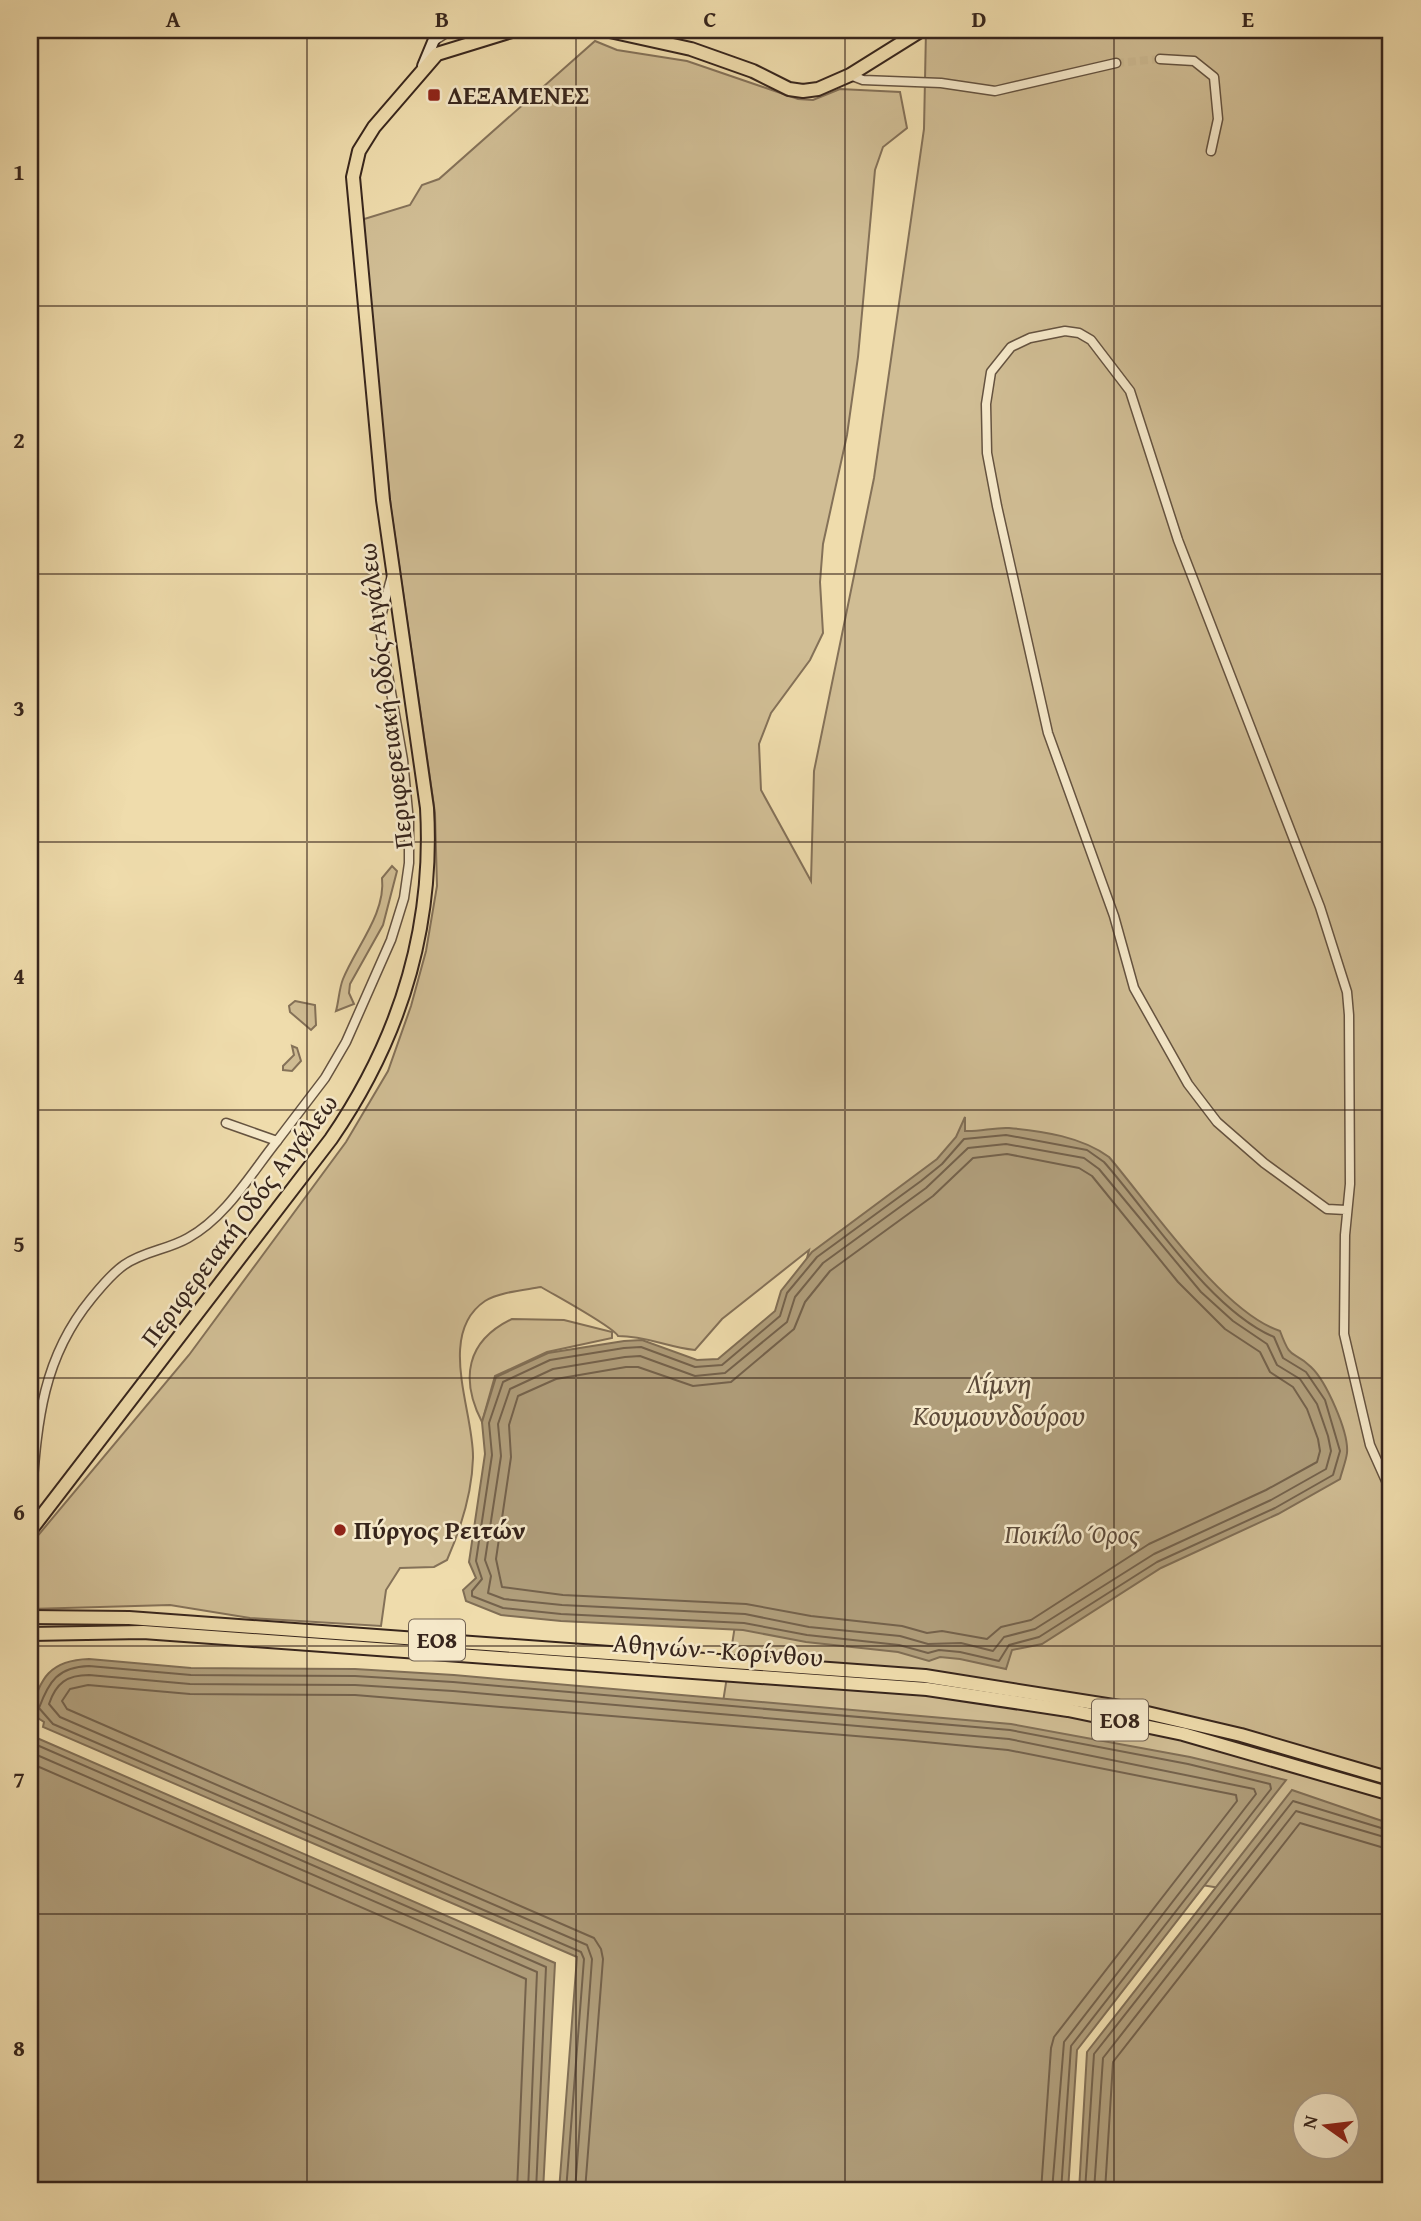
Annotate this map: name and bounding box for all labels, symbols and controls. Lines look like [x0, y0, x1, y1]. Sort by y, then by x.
text: A [166, 2, 181, 35]
text: B [435, 2, 449, 35]
text: C [703, 2, 717, 35]
text: D [972, 2, 987, 35]
text: E [1242, 2, 1254, 35]
place label: ΔΕΞΑΜΕΝΕΣ [447, 75, 589, 114]
marker: ΔΕΞΑΜΕΝΕΣ [426, 87, 442, 103]
text: 1 [13, 155, 25, 188]
text: 2 [13, 423, 25, 456]
street label: Περιφερειακή Οδός Αιγάλεω [346, 541, 423, 851]
text: 3 [13, 691, 25, 724]
text: 4 [13, 959, 25, 992]
street label: Περιφερειακή Οδός Αιγάλεω [130, 1085, 347, 1354]
text: 5 [13, 1227, 25, 1260]
water label: Λίμνη Κουμουνδούρου [912, 1362, 1085, 1435]
text: 6 [13, 1495, 25, 1528]
place label: Πύργος Ρειτών [354, 1510, 526, 1549]
park label: Ποικίλο Όρος [1003, 1514, 1140, 1553]
marker: Πύργος Ρειτών [332, 1522, 348, 1538]
road number: ΕΟ8 [409, 1620, 465, 1660]
street label: Αθηνών - Κορίνθου [611, 1623, 825, 1676]
road number: ΕΟ8 [1092, 1700, 1148, 1740]
text: 7 [13, 1763, 25, 1796]
text: 8 [13, 2031, 25, 2064]
north arrow [1292, 2092, 1362, 2162]
text: N [1294, 2112, 1325, 2131]

